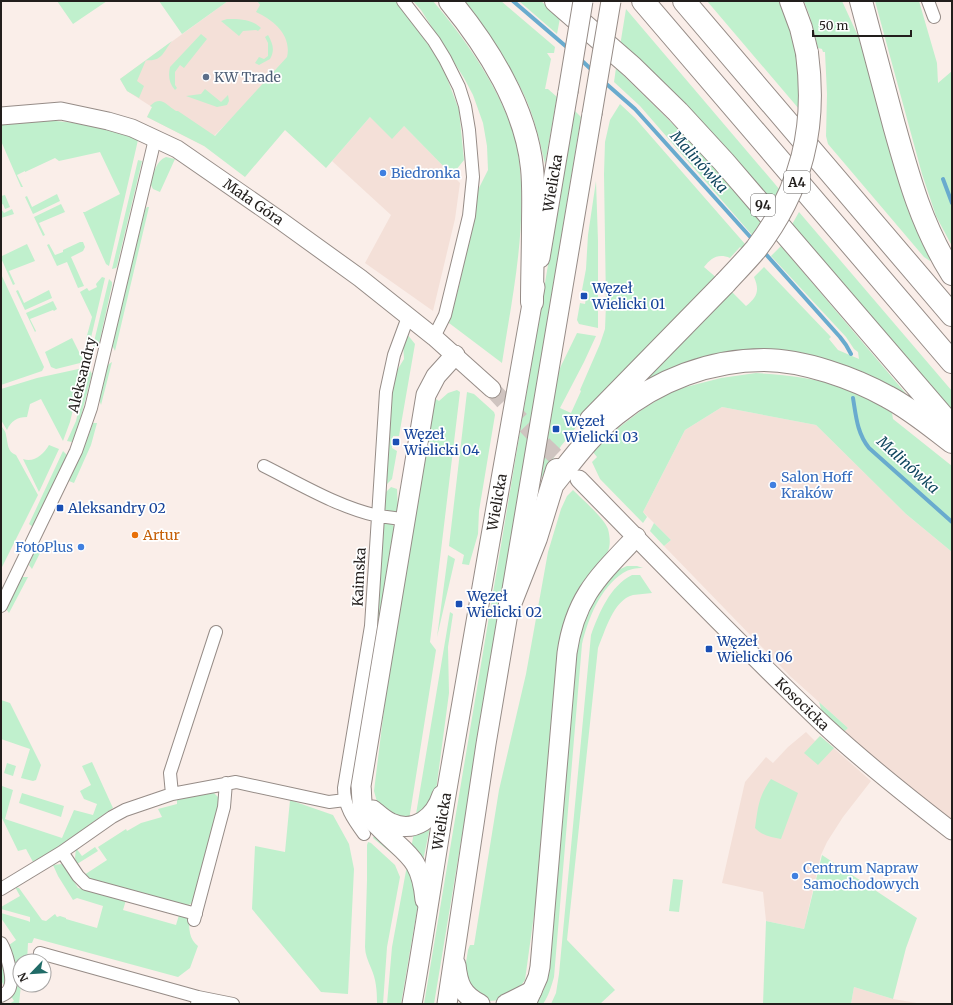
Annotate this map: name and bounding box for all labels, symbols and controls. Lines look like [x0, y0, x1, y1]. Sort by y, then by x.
scale bar [813, 12, 911, 38]
text: 50 m [819, 18, 848, 33]
place label: KW Trade [214, 68, 281, 86]
marker: KW Trade [201, 72, 211, 82]
water label: Malinówka [666, 126, 732, 197]
street label: Wielicka [539, 153, 566, 214]
place label: Biedronka [391, 164, 461, 182]
marker: Biedronka [378, 168, 388, 178]
road number: A4 [784, 171, 810, 193]
street label: Mała Góra [220, 175, 288, 229]
road number: 94 [751, 194, 775, 216]
place label: Węzeł Wielicki 01 [591, 279, 665, 313]
marker: Węzeł Wielicki 01 [579, 291, 589, 301]
street label: Aleksandry [64, 334, 100, 416]
place label: Węzeł Wielicki 03 [563, 412, 639, 446]
marker: Węzeł Wielicki 03 [551, 424, 561, 434]
place label: Węzeł Wielicki 04 [403, 425, 480, 459]
water label: Malinówka [872, 431, 943, 498]
marker: Węzeł Wielicki 04 [391, 437, 401, 447]
place label: Salon Hoff Kraków [781, 468, 853, 502]
street label: Wielicka [483, 472, 511, 533]
marker: Salon Hoff Kraków [768, 480, 778, 490]
place label: Aleksandry 02 [67, 499, 166, 517]
marker: Aleksandry 02 [55, 503, 65, 513]
place label: Artur [142, 526, 180, 544]
marker: Artur [130, 530, 140, 540]
place label: FotoPlus [15, 538, 73, 556]
marker: FotoPlus [76, 542, 86, 552]
street label: Kaimska [348, 547, 370, 607]
place label: Węzeł Wielicki 02 [466, 587, 542, 621]
marker: Węzeł Wielicki 02 [454, 599, 464, 609]
place label: Węzeł Wielicki 06 [716, 632, 793, 666]
marker: Węzeł Wielicki 06 [704, 644, 714, 654]
street label: Kosocicka [771, 674, 833, 735]
street label: Wielicka [428, 791, 455, 852]
place label: Centrum Napraw Samochodowych [803, 859, 919, 893]
marker: Centrum Napraw Samochodowych [790, 871, 800, 881]
north arrow [12, 953, 52, 993]
text: N [15, 970, 31, 984]

